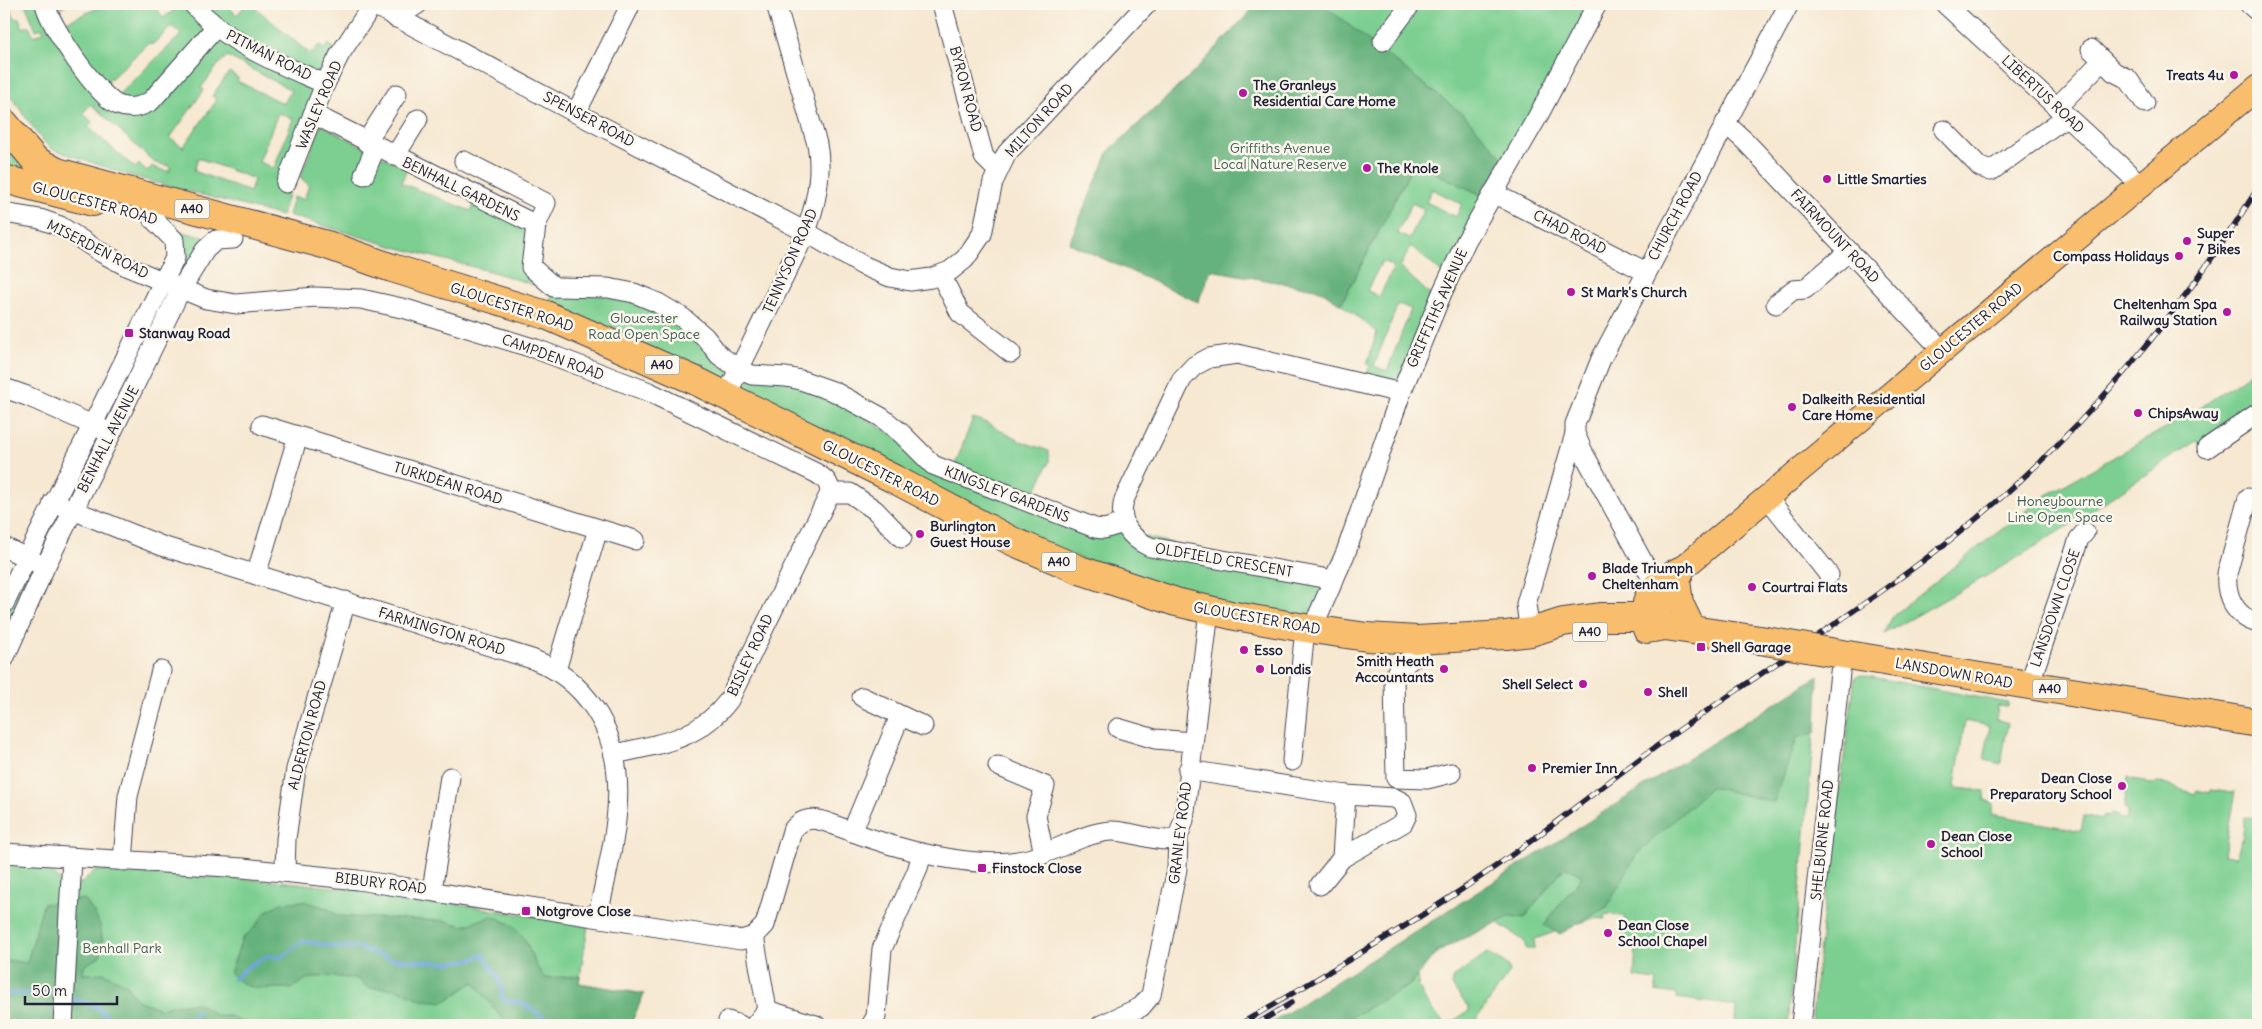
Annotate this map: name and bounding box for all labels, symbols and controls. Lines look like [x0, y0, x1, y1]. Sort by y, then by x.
street label: PITMAN ROAD [223, 26, 315, 84]
street label: BYRON ROAD [946, 44, 986, 134]
street label: LIBERTUS ROAD [1998, 51, 2088, 137]
street label: WASLEY ROAD [292, 58, 346, 152]
place label: Treats 4u [2166, 66, 2224, 84]
marker: Treats 4u [2228, 69, 2240, 81]
place label: The Granleys Residential Care Home [1253, 76, 1396, 110]
street label: MILTON ROAD [1001, 79, 1077, 161]
street label: SPENSER ROAD [540, 87, 638, 151]
marker: The Granleys Residential Care Home [1237, 87, 1249, 99]
park label: Griffiths Avenue Local Nature Reserve [1213, 139, 1347, 173]
street label: BENHALL GARDENS [399, 153, 523, 225]
place label: The Knole [1377, 159, 1439, 177]
marker: The Knole [1361, 162, 1373, 174]
street label: CHURCH ROAD [1644, 168, 1706, 264]
place label: Little Smarties [1837, 170, 1927, 188]
marker: Little Smarties [1821, 173, 1833, 185]
street label: GLOUCESTER ROAD [30, 178, 160, 228]
street label: FAIRMOUNT ROAD [1787, 185, 1883, 287]
road number: A40 [174, 200, 210, 218]
street label: TENNYSON ROAD [759, 206, 821, 316]
street label: CHAD ROAD [1530, 206, 1610, 258]
street label: MISERDEN ROAD [44, 216, 152, 283]
place label: Super 7 Bikes [2197, 224, 2241, 258]
marker: Super 7 Bikes [2181, 235, 2193, 247]
street label: GRIFFITHS AVENUE [1403, 246, 1471, 370]
place label: Compass Holidays [2053, 247, 2170, 265]
marker: Compass Holidays [2173, 250, 2185, 262]
street label: GLOUCESTER ROAD [448, 279, 576, 336]
street label: GLOUCESTER ROAD [1916, 279, 2026, 375]
place label: St Mark's Church [1581, 283, 1687, 301]
marker: St Mark's Church [1565, 286, 1577, 298]
place label: Cheltenham Spa Railway Station [2113, 295, 2217, 329]
marker: Cheltenham Spa Railway Station [2221, 306, 2233, 318]
park label: Gloucester Road Open Space [588, 309, 700, 343]
place label: Stanway Road [139, 324, 231, 342]
marker: Stanway Road [123, 327, 135, 339]
street label: CAMPDEN ROAD [499, 330, 607, 384]
road number: A40 [644, 356, 680, 374]
street label: BENHALL AVENUE [73, 382, 143, 496]
place label: Dalkeith Residential Care Home [1802, 390, 1925, 424]
marker: Dalkeith Residential Care Home [1786, 401, 1798, 413]
place label: ChipsAway [2148, 404, 2219, 422]
marker: ChipsAway [2132, 407, 2144, 419]
street label: GLOUCESTER ROAD [819, 436, 943, 510]
street label: TURKDEAN ROAD [391, 458, 505, 508]
street label: KINGSLEY GARDENS [942, 462, 1072, 526]
park label: Honeybourne Line Open Space [2007, 492, 2113, 526]
place label: Burlington Guest House [930, 517, 1011, 551]
marker: Burlington Guest House [914, 528, 926, 540]
street label: OLDFIELD CRESCENT [1154, 539, 1294, 581]
street label: LANSDOWN CLOSE [2026, 547, 2084, 669]
road number: A40 [1042, 552, 1076, 572]
place label: Blade Triumph Cheltenham [1602, 559, 1693, 593]
marker: Blade Triumph Cheltenham [1586, 570, 1598, 582]
place label: Courtrai Flats [1762, 578, 1848, 596]
marker: Courtrai Flats [1746, 581, 1758, 593]
street label: GLOUCESTER ROAD [1192, 598, 1322, 638]
street label: FARMINGTON ROAD [376, 603, 508, 659]
street label: BISLEY ROAD [723, 611, 777, 699]
road number: A40 [1572, 622, 1608, 642]
place label: Shell Garage [1711, 638, 1791, 656]
place label: Esso [1254, 641, 1283, 659]
marker: Shell Garage [1695, 641, 1707, 653]
marker: Esso [1238, 644, 1250, 656]
place label: Smith Heath Accountants [1355, 652, 1435, 686]
street label: LANSDOWN ROAD [1894, 654, 2014, 692]
place label: Londis [1270, 660, 1312, 678]
marker: Londis [1254, 663, 1266, 675]
marker: Smith Heath Accountants [1438, 663, 1450, 675]
place label: Shell Select [1502, 675, 1573, 693]
street label: ALDERTON ROAD [284, 678, 330, 792]
marker: Shell Select [1577, 678, 1589, 690]
road number: A40 [2032, 680, 2068, 699]
place label: Shell [1658, 683, 1688, 701]
marker: Shell [1642, 686, 1654, 698]
place label: Premier Inn [1542, 759, 1617, 777]
marker: Premier Inn [1526, 762, 1538, 774]
place label: Dean Close Preparatory School [1990, 769, 2112, 803]
street label: SHELBURNE ROAD [1807, 779, 1837, 901]
marker: Dean Close Preparatory School [2116, 780, 2128, 792]
street label: GRANLEY ROAD [1165, 781, 1195, 885]
place label: Dean Close School [1941, 827, 2012, 861]
marker: Dean Close School [1925, 838, 1937, 850]
place label: Finstock Close [992, 859, 1082, 877]
marker: Finstock Close [976, 862, 988, 874]
street label: BIBURY ROAD [334, 868, 428, 898]
place label: Notgrove Close [536, 902, 632, 920]
marker: Notgrove Close [520, 905, 532, 917]
place label: Dean Close School Chapel [1618, 916, 1707, 950]
marker: Dean Close School Chapel [1602, 927, 1614, 939]
park label: Benhall Park [82, 939, 162, 957]
scale bar [25, 974, 118, 1006]
text: 50 m [32, 981, 67, 1000]

